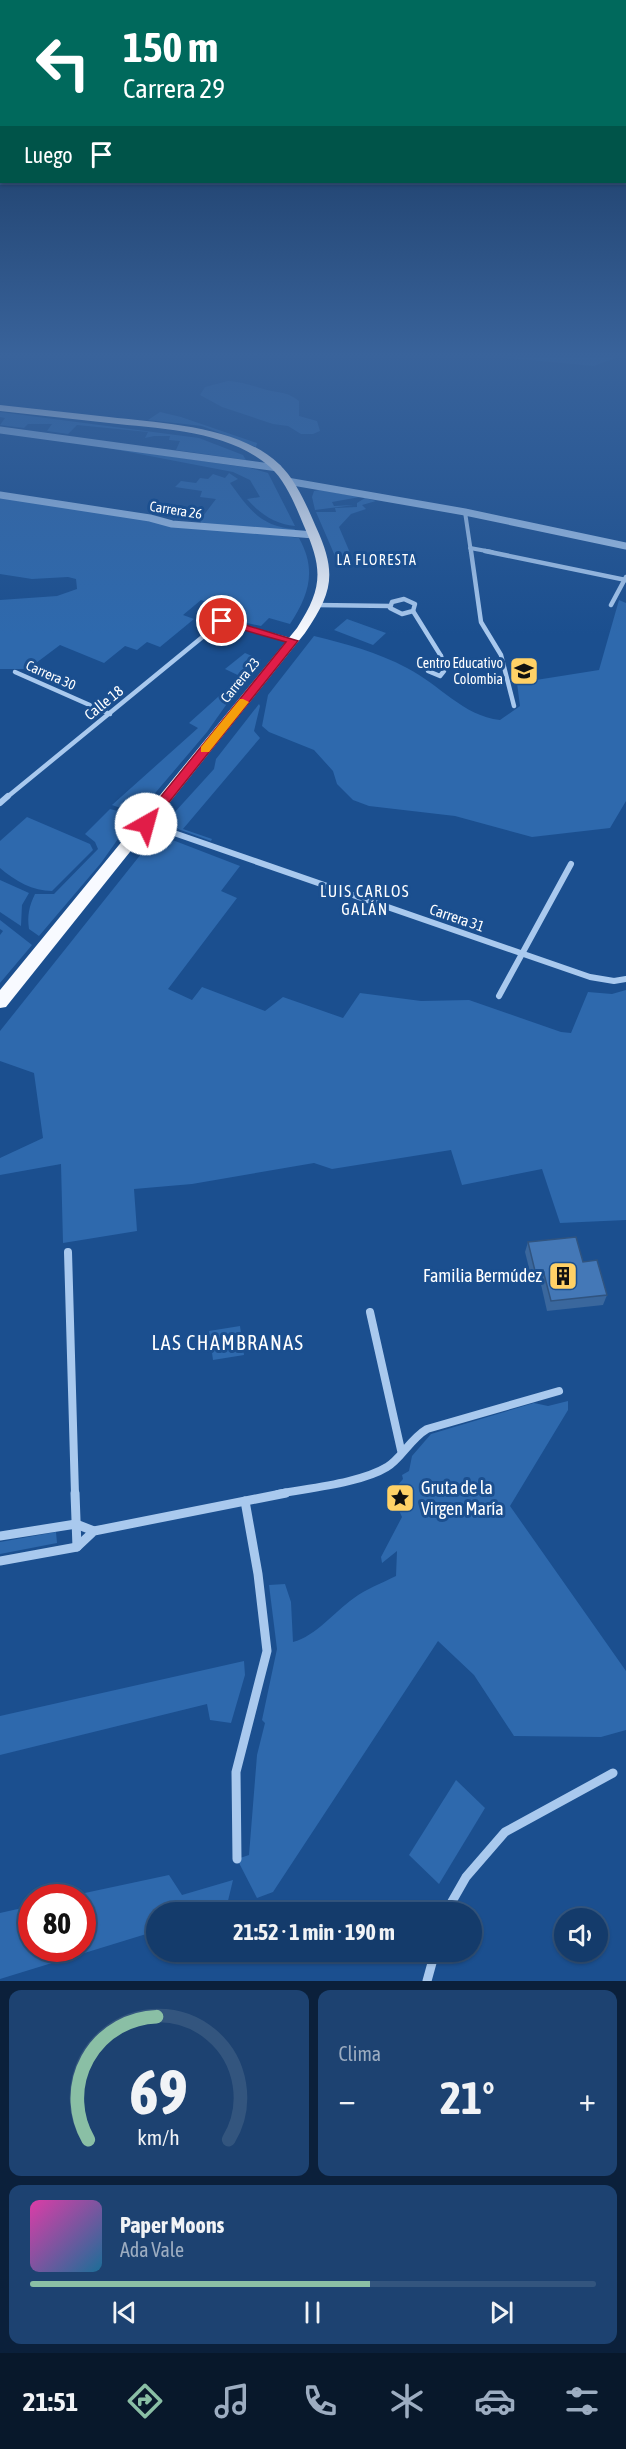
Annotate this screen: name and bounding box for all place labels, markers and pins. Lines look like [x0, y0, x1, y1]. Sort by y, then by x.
pin [196, 595, 247, 646]
place label: Centro Educativo Colombia [416, 655, 503, 687]
school or university icon: Centro Educativo Colombia [508, 655, 540, 687]
building icon: Familia Bermúdez [547, 1260, 579, 1292]
place label: Familia Bermúdez [423, 1265, 543, 1286]
place label: Gruta de la Virgen María [421, 1477, 504, 1519]
place icon: Gruta de la Virgen María [384, 1482, 416, 1514]

